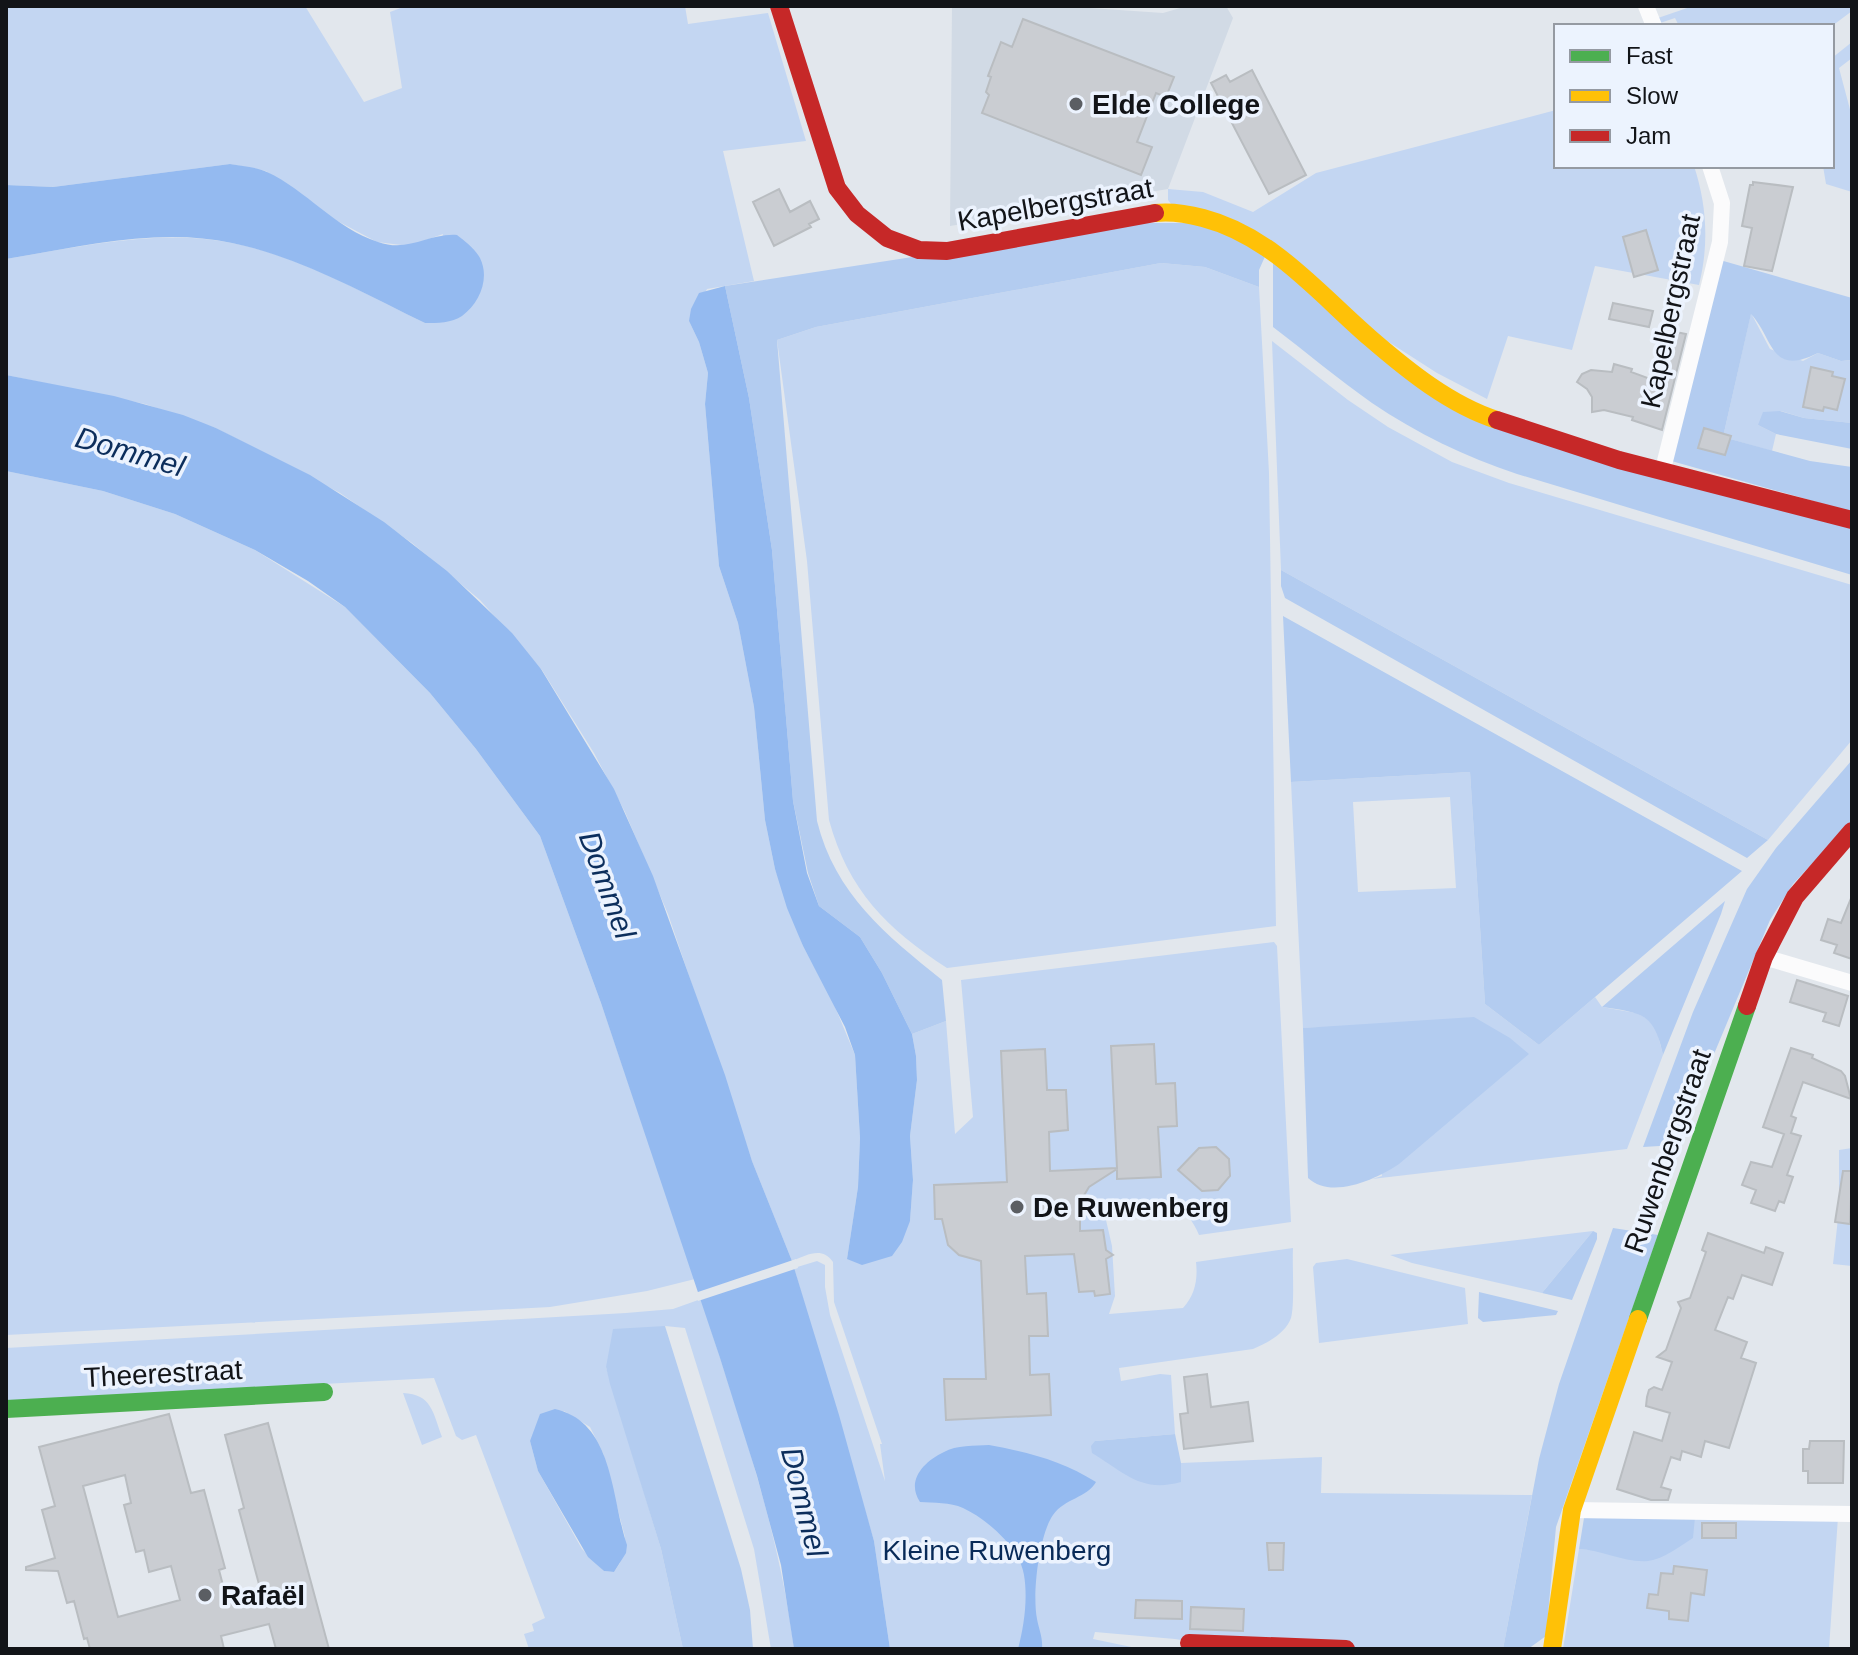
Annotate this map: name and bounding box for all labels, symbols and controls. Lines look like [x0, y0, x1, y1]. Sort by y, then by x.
legend [1554, 24, 1834, 168]
text: Fast [1626, 42, 1673, 69]
text: Slow [1626, 82, 1679, 109]
place label: Elde College [1092, 89, 1260, 120]
marker: Elde College [1067, 95, 1085, 113]
text: Jam [1626, 122, 1671, 149]
street label: Kapelbergstraat [955, 172, 1155, 237]
street label: Kapelbergstraat [1635, 211, 1706, 411]
water label: Dommel [72, 420, 190, 483]
water label: Dommel [573, 827, 643, 944]
street label: Ruwenbergstraat [1618, 1045, 1717, 1257]
place label: De Ruwenberg [1033, 1192, 1229, 1223]
marker: De Ruwenberg [1008, 1198, 1026, 1216]
street label: Theerestraat [83, 1354, 243, 1393]
water label: Dommel [775, 1444, 834, 1561]
park label: Kleine Ruwenberg [883, 1535, 1111, 1566]
place label: Rafaël [221, 1580, 305, 1611]
marker: Rafaël [196, 1586, 214, 1604]

